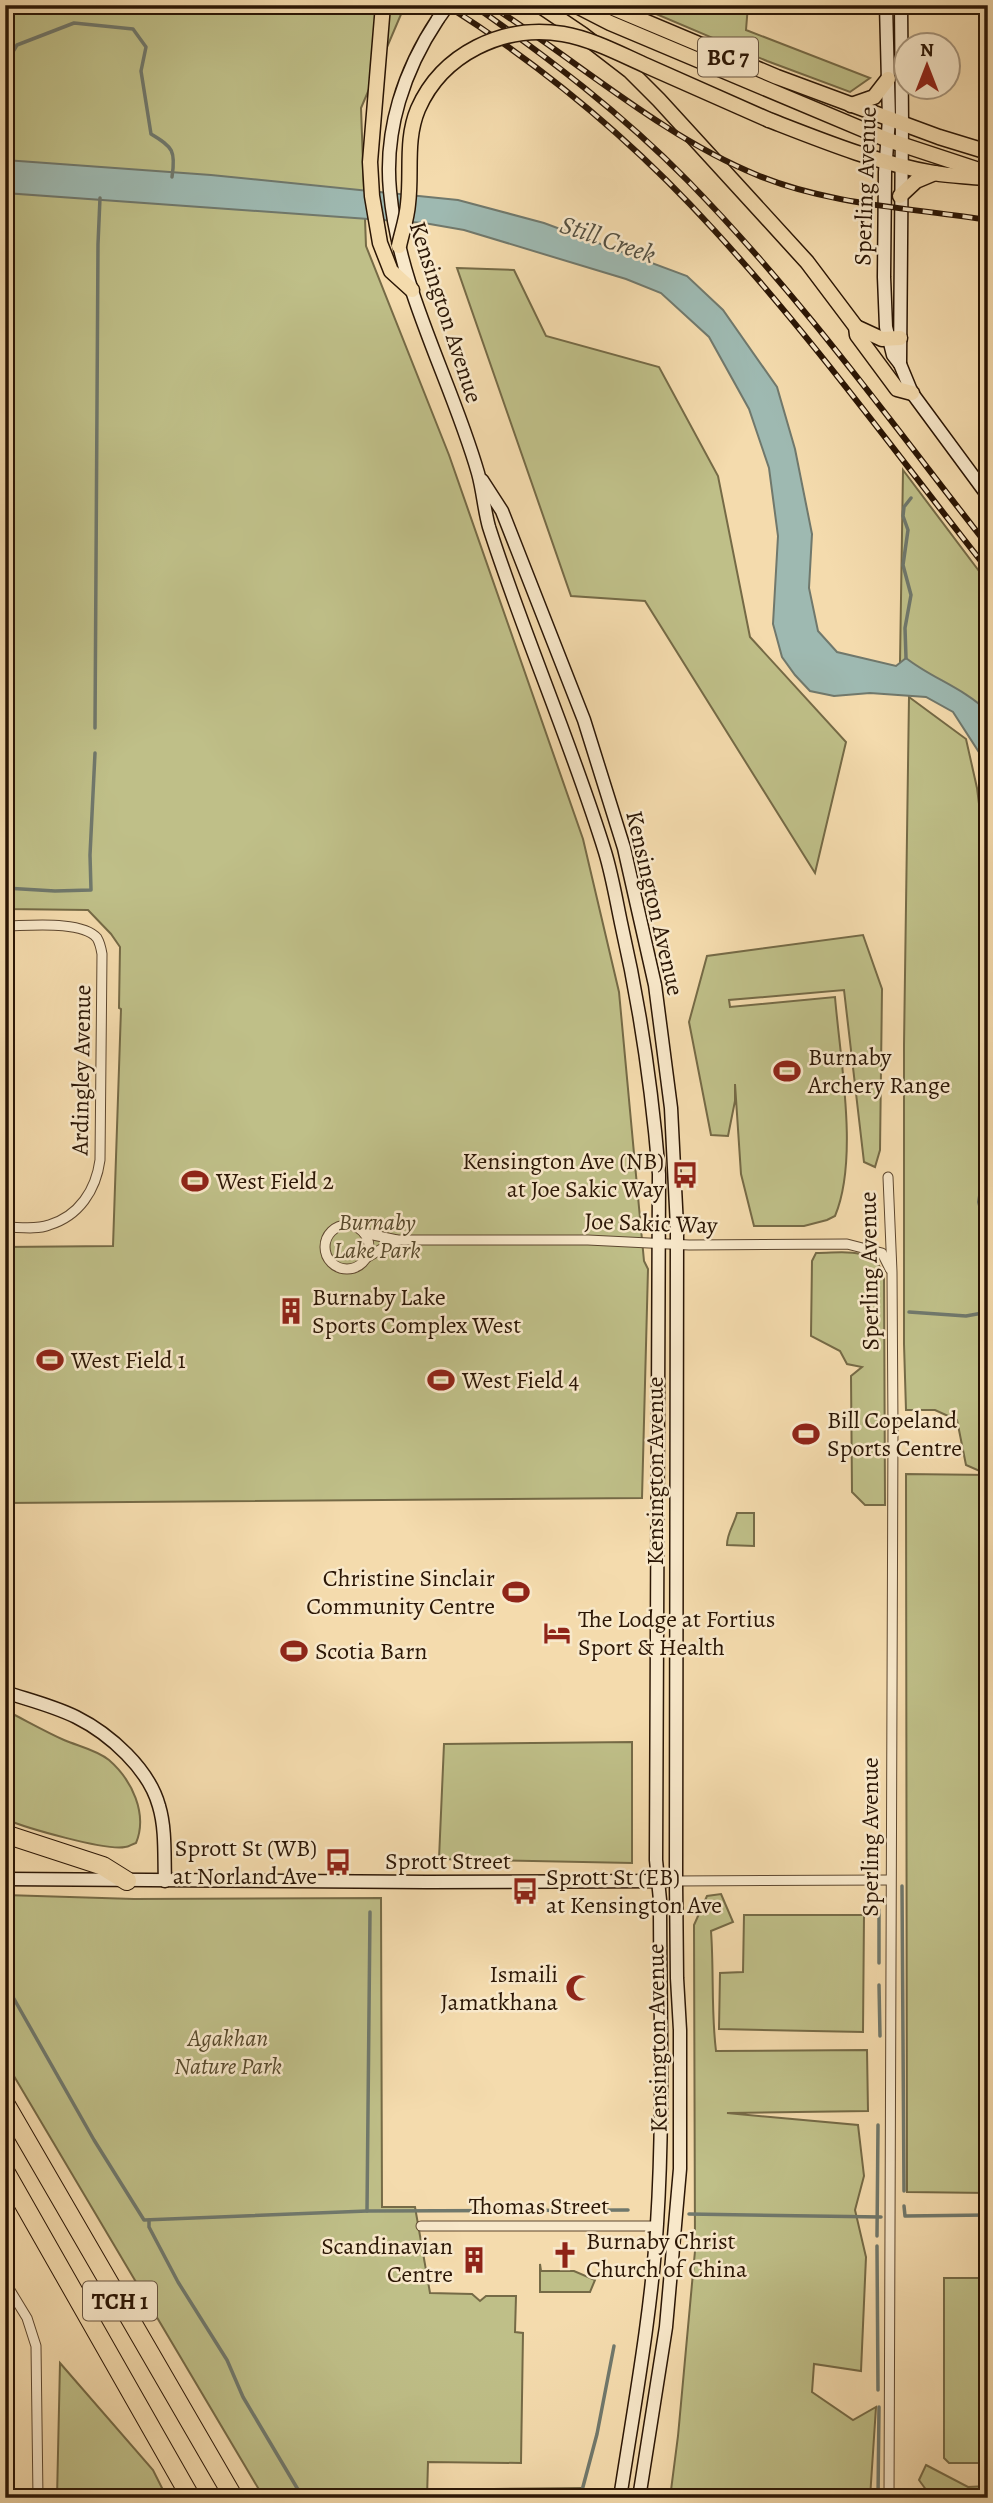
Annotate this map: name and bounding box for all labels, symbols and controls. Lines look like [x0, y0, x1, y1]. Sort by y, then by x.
north arrow [892, 32, 962, 102]
text: N [920, 37, 934, 63]
road number: BC 7 [698, 38, 758, 76]
street label: Sperling Avenue [846, 106, 884, 266]
water label: Still Creek [555, 207, 660, 272]
street label: Kensington Avenue [402, 217, 490, 407]
street label: Kensington Avenue [618, 807, 692, 999]
street label: Ardingley Avenue [63, 984, 98, 1157]
place label: Burnaby Archery Range [807, 1041, 951, 1101]
sports icon: Burnaby Archery Range [772, 1056, 802, 1086]
place label: Kensington Ave (NB) at Joe Sakic Way [462, 1145, 664, 1205]
bus stop icon: Kensington Ave (NB) at Joe Sakic Way [670, 1160, 700, 1190]
place label: West Field 2 [215, 1165, 334, 1197]
sports icon: West Field 2 [180, 1166, 210, 1196]
street label: Sperling Avenue [852, 1191, 886, 1351]
street label: Joe Sakic Way [584, 1205, 718, 1241]
park label: Burnaby Lake Park [333, 1206, 421, 1266]
place label: Burnaby Lake Sports Complex West [312, 1281, 521, 1341]
building icon: Burnaby Lake Sports Complex West [276, 1296, 306, 1326]
place label: West Field 1 [70, 1344, 186, 1376]
sports icon: West Field 1 [35, 1345, 65, 1375]
place label: West Field 4 [461, 1364, 579, 1396]
sports icon: West Field 4 [426, 1365, 456, 1395]
street label: Kensington Avenue [639, 1376, 671, 1566]
place label: Bill Copeland Sports Centre [827, 1404, 962, 1464]
sports icon: Bill Copeland Sports Centre [791, 1419, 821, 1449]
place label: Christine Sinclair Community Centre [306, 1562, 495, 1622]
sports icon: Christine Sinclair Community Centre [501, 1577, 531, 1607]
place label: The Lodge at Fortius Sport & Health [578, 1603, 775, 1663]
hotel icon: The Lodge at Fortius Sport & Health [542, 1618, 572, 1648]
place label: Scotia Barn [315, 1635, 428, 1667]
sports icon: Scotia Barn [279, 1636, 309, 1666]
street label: Sperling Avenue [854, 1757, 886, 1917]
place label: Sprott St (WB) at Norland Ave [173, 1832, 317, 1892]
street label: Sprott Street [385, 1845, 511, 1877]
bus stop icon: Sprott St (WB) at Norland Ave [323, 1847, 353, 1877]
place label: Sprott St (EB) at Kensington Ave [546, 1861, 722, 1921]
bus stop icon: Sprott St (EB) at Kensington Ave [510, 1876, 540, 1906]
street label: Kensington Avenue [639, 1943, 675, 2133]
place label: Ismaili Jamatkhana [440, 1958, 559, 2018]
mosque icon: Ismaili Jamatkhana [564, 1973, 594, 2003]
park label: Agakhan Nature Park [174, 2022, 282, 2082]
street label: Thomas Street [469, 2190, 609, 2222]
place label: Burnaby Christ Church of China [586, 2225, 748, 2285]
place label: Scandinavian Centre [321, 2230, 453, 2290]
church icon: Burnaby Christ Church of China [550, 2240, 580, 2270]
building icon: Scandinavian Centre [459, 2245, 489, 2275]
road number: TCH 1 [83, 2282, 157, 2320]

